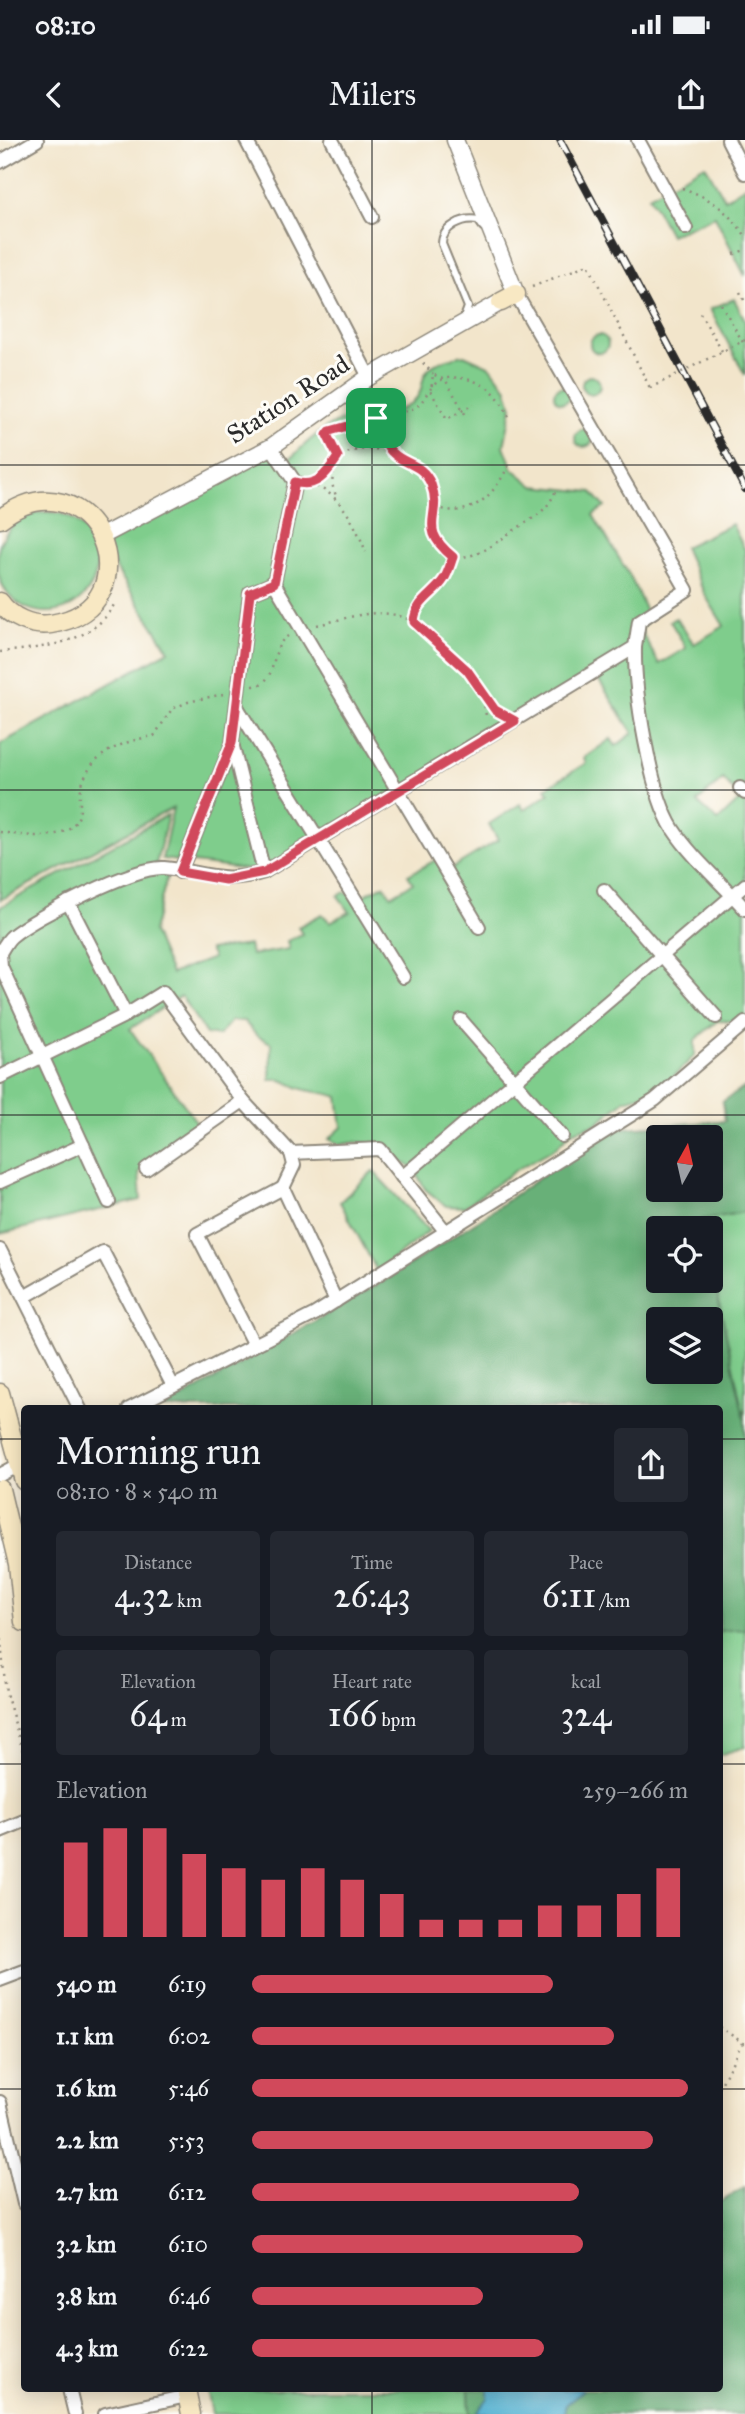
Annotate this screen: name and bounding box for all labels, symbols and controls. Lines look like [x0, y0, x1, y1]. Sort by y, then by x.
text: 08:10 [35, 9, 96, 41]
text: Milers [329, 75, 416, 114]
icon: back [35, 76, 73, 114]
icon: share [672, 76, 710, 114]
street label: Station Road [221, 348, 355, 450]
pin [346, 388, 406, 448]
icon: arrive [357, 399, 395, 437]
north arrow [646, 1125, 723, 1202]
map controls [646, 1125, 723, 1384]
button: locate [646, 1216, 723, 1293]
button: layers [646, 1307, 723, 1384]
text: Morning run [56, 1428, 261, 1474]
button: share [614, 1428, 688, 1502]
text: 08:10 · 8 × 540 m [56, 1477, 218, 1505]
text: Distance [124, 1551, 192, 1574]
text: Time [351, 1551, 393, 1574]
text: Pace [569, 1551, 603, 1574]
text: 4.32 [114, 1574, 173, 1617]
text: 26:43 [333, 1574, 411, 1617]
text: 6:11 [542, 1574, 596, 1617]
text: km [173, 1589, 202, 1612]
text: /km [596, 1589, 630, 1612]
text: Elevation [120, 1670, 196, 1693]
text: Heart rate [332, 1670, 412, 1693]
text: kcal [571, 1670, 601, 1693]
text: 64 [129, 1693, 167, 1736]
text: 166 [328, 1693, 377, 1736]
text: 324 [561, 1693, 611, 1736]
text: m [167, 1708, 187, 1731]
text: bpm [377, 1708, 416, 1731]
text: Elevation [56, 1776, 147, 1804]
text: 259–266 m [583, 1776, 688, 1804]
text: 540 m [56, 1970, 117, 1998]
text: 6:19 [168, 1970, 207, 1998]
text: 1.1 km [56, 2022, 114, 2050]
text: 6:02 [168, 2022, 210, 2050]
text: 1.6 km [56, 2074, 117, 2102]
text: 5:46 [168, 2074, 209, 2102]
text: 2.2 km [56, 2126, 119, 2154]
text: 5:53 [168, 2126, 204, 2154]
text: 2.7 km [56, 2178, 118, 2206]
text: 6:12 [168, 2178, 206, 2206]
text: 3.2 km [56, 2230, 116, 2258]
text: 6:10 [168, 2230, 208, 2258]
text: 3.8 km [56, 2282, 117, 2310]
text: 6:46 [168, 2282, 210, 2310]
text: 4.3 km [56, 2334, 118, 2362]
text: 6:22 [168, 2334, 208, 2362]

